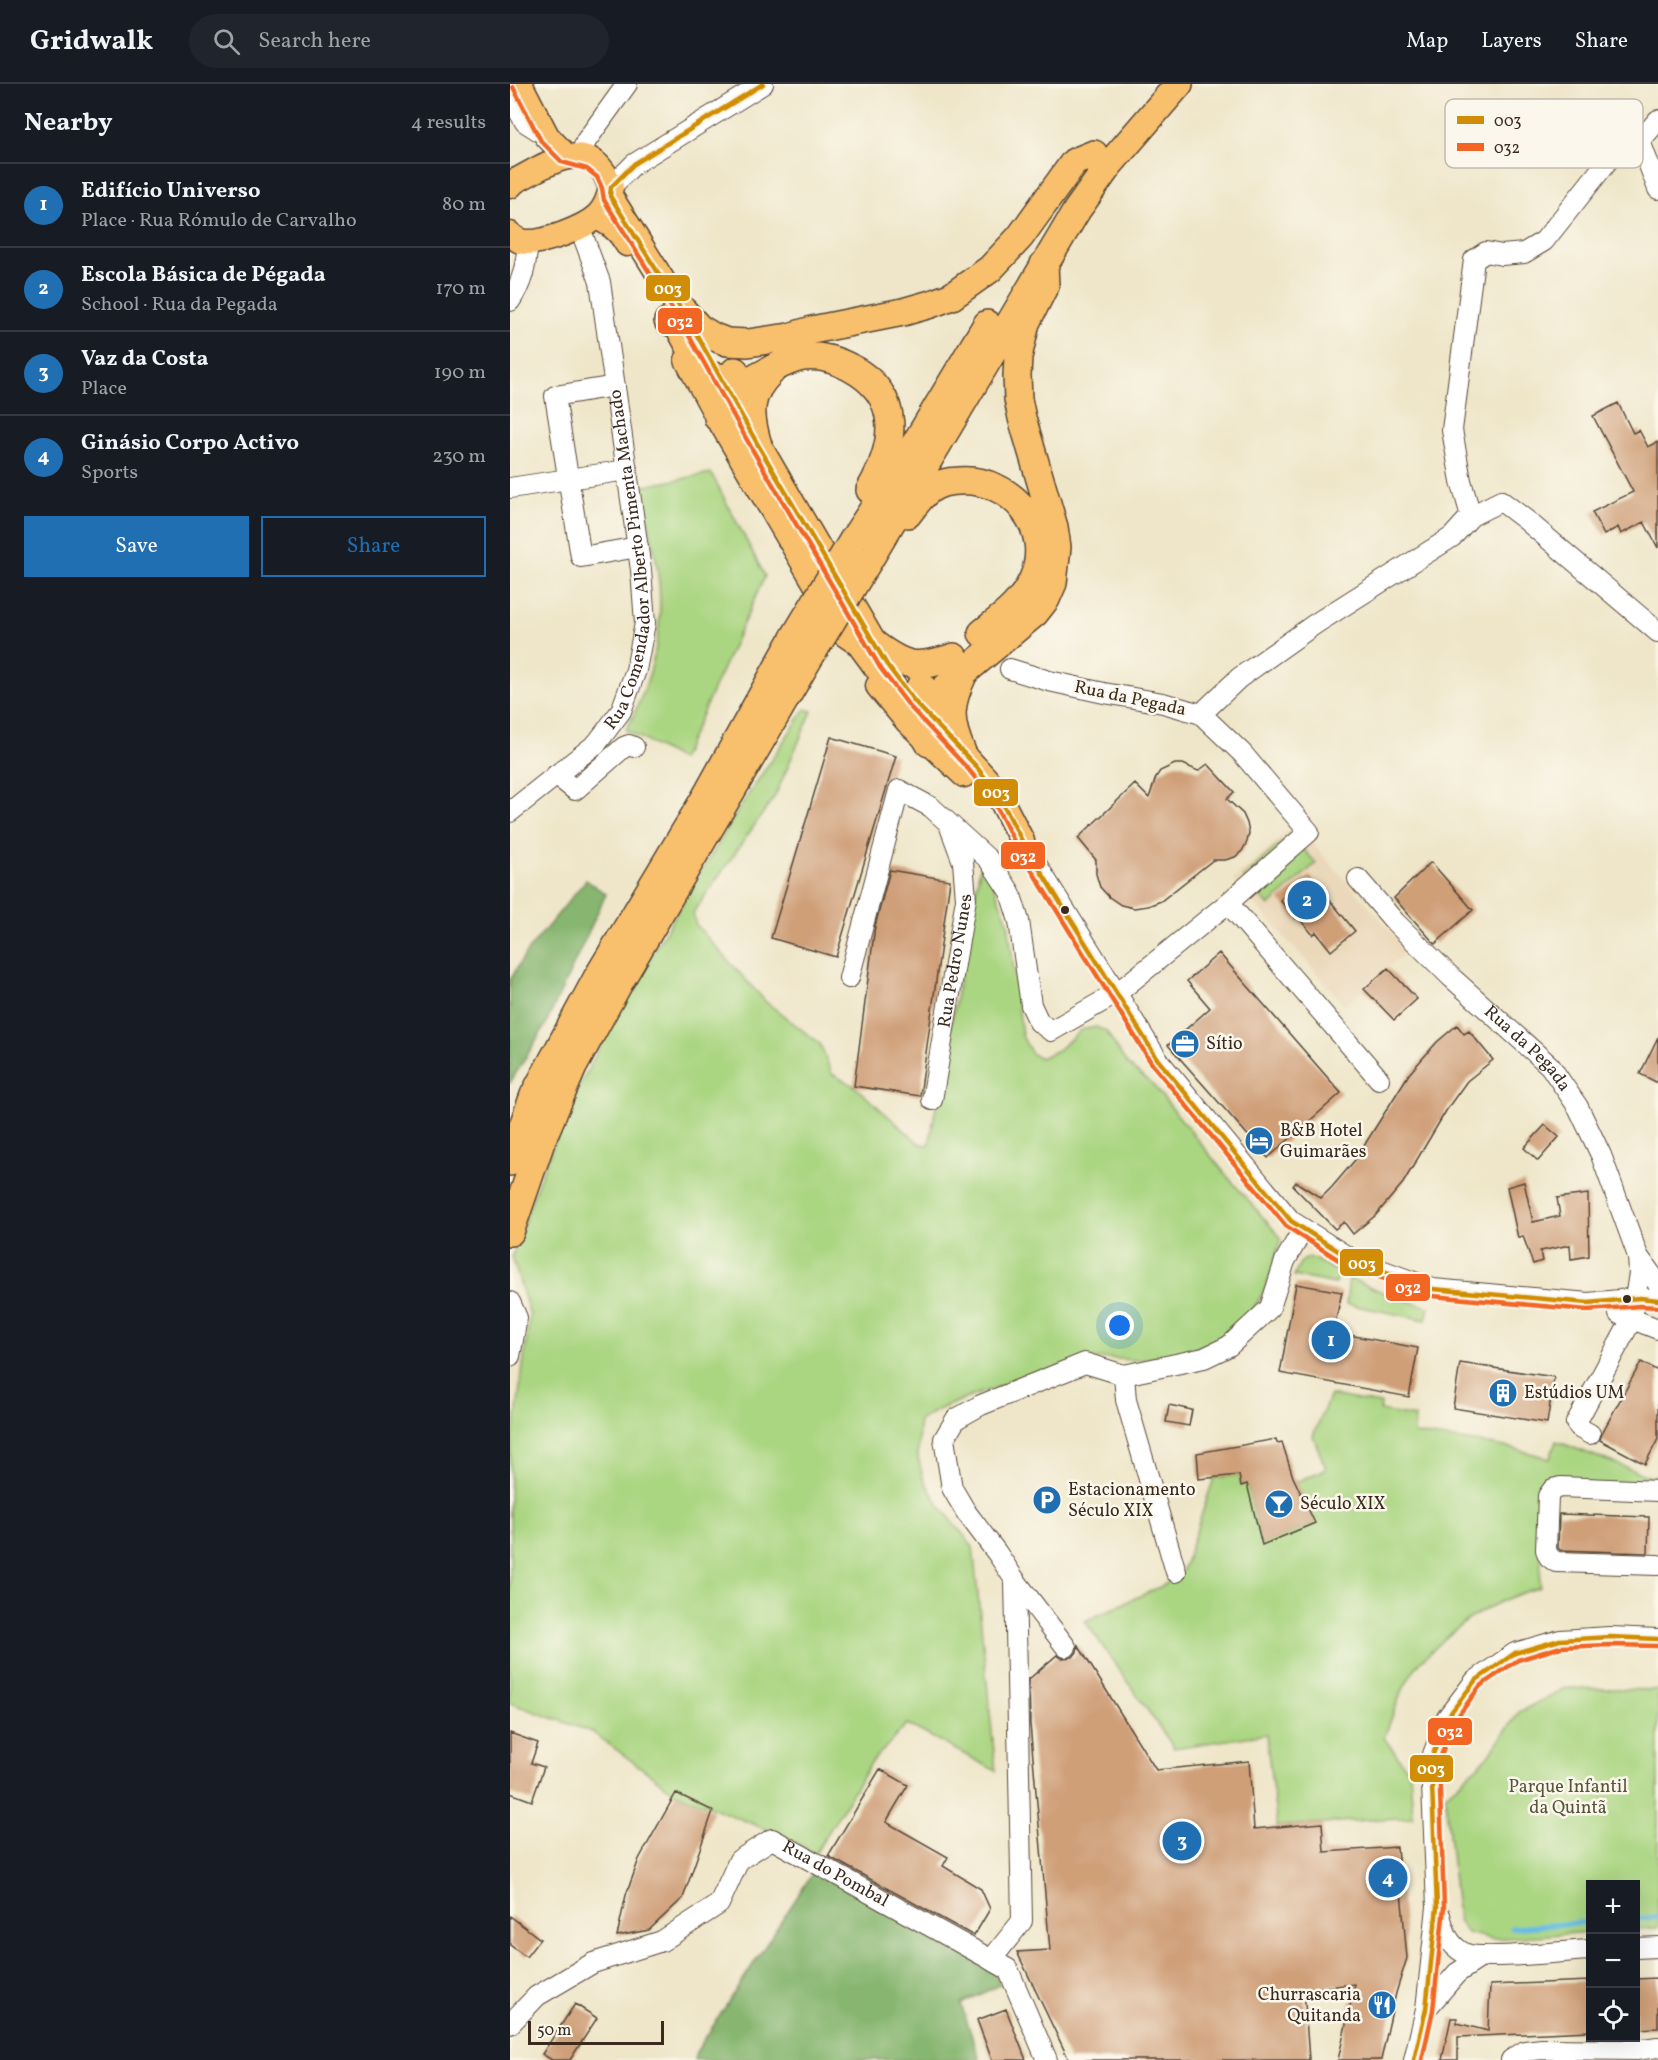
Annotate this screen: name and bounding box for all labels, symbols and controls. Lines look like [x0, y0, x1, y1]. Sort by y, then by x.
search box [189, 14, 609, 68]
text: Gridwalk [30, 22, 153, 61]
icon: search [210, 25, 243, 58]
text: Search here [258, 26, 371, 57]
text: Map [1406, 27, 1448, 56]
text: Layers [1481, 27, 1542, 56]
text: Share [1575, 27, 1628, 56]
legend [1445, 99, 1643, 168]
text: Nearby [24, 105, 113, 141]
text: 4 results [411, 109, 486, 137]
text: 003 [1494, 111, 1521, 133]
text: 032 [1494, 138, 1520, 160]
text: Edifício Universo [81, 176, 261, 207]
text: 1 [39, 191, 48, 219]
text: 80 m [442, 191, 486, 219]
text: Place · Rua Rómulo de Carvalho [81, 207, 357, 235]
text: Escola Básica de Pégada [81, 260, 326, 291]
line badge: 003 [645, 274, 691, 302]
text: 2 [38, 275, 49, 303]
text: 170 m [436, 275, 486, 303]
text: 003 [654, 279, 682, 301]
text: School · Rua da Pegada [81, 291, 278, 319]
line badge: 032 [657, 307, 703, 335]
text: 032 [667, 312, 693, 334]
text: Vaz da Costa [81, 344, 209, 375]
text: 3 [38, 359, 49, 387]
text: 190 m [434, 359, 486, 387]
text: Place [81, 375, 127, 403]
street label: Rua Comendador Alberto Pimenta Machado [592, 384, 626, 732]
text: Rua Comendador Alberto Pimenta Machado [598, 388, 658, 735]
text: Ginásio Corpo Activo [81, 428, 299, 459]
text: 4 [37, 443, 50, 471]
text: 230 m [432, 443, 486, 471]
text: Sports [81, 459, 138, 487]
button: Save [24, 516, 249, 577]
button: Share [261, 516, 486, 577]
street label: Rua da Pegada [1072, 675, 1188, 723]
line badge: 003 [973, 778, 1019, 807]
text: 003 [982, 783, 1010, 805]
line badge: 032 [1000, 841, 1046, 870]
text: 032 [1010, 847, 1036, 869]
pin: 2 [1288, 878, 1326, 922]
street label: Rua Pedro Nunes [932, 893, 979, 1030]
unlabelled marker [1059, 904, 1071, 916]
street label: Rua da Pegada [1478, 1000, 1576, 1097]
office icon: Sítio [1169, 1028, 1201, 1060]
place label: Sítio [1206, 1032, 1243, 1057]
place label: B&B Hotel Guimarães [1280, 1119, 1366, 1165]
hotel icon: B&B Hotel Guimarães [1243, 1125, 1275, 1157]
line badge: 003 [1339, 1248, 1384, 1277]
text: 003 [1348, 1254, 1376, 1276]
line badge: 032 [1385, 1273, 1431, 1302]
text: 032 [1395, 1278, 1421, 1300]
unlabelled marker [1621, 1293, 1633, 1305]
your location [1105, 1311, 1134, 1340]
pin: 1 [1312, 1318, 1350, 1362]
building icon: Estúdios UM [1487, 1377, 1519, 1409]
place label: Estúdios UM [1524, 1381, 1625, 1406]
place label: Estacionamento Século XIX [1068, 1478, 1195, 1524]
parking icon: Estacionamento Século XIX [1031, 1484, 1063, 1516]
bar icon: Século XIX [1263, 1488, 1295, 1520]
place label: Século XIX [1300, 1492, 1386, 1517]
line badge: 032 [1427, 1717, 1473, 1746]
text: 032 [1437, 1722, 1463, 1744]
line badge: 003 [1409, 1754, 1454, 1783]
text: 003 [1417, 1759, 1445, 1781]
park label: Parque Infantil da Quintã [1508, 1775, 1628, 1821]
pin: 3 [1162, 1818, 1202, 1864]
street label: Rua do Pombal [777, 1834, 893, 1913]
pin: 4 [1368, 1856, 1408, 1900]
map controls [1586, 1880, 1640, 2042]
button: + [1586, 1880, 1640, 1934]
button: − [1586, 1934, 1640, 1988]
place label: Churrascaria Quitanda [1258, 1983, 1361, 2029]
button: locate [1586, 1988, 1640, 2042]
restaurant icon: Churrascaria Quitanda [1366, 1989, 1398, 2021]
scale bar [528, 2018, 664, 2046]
text: 50 m [537, 2020, 571, 2042]

